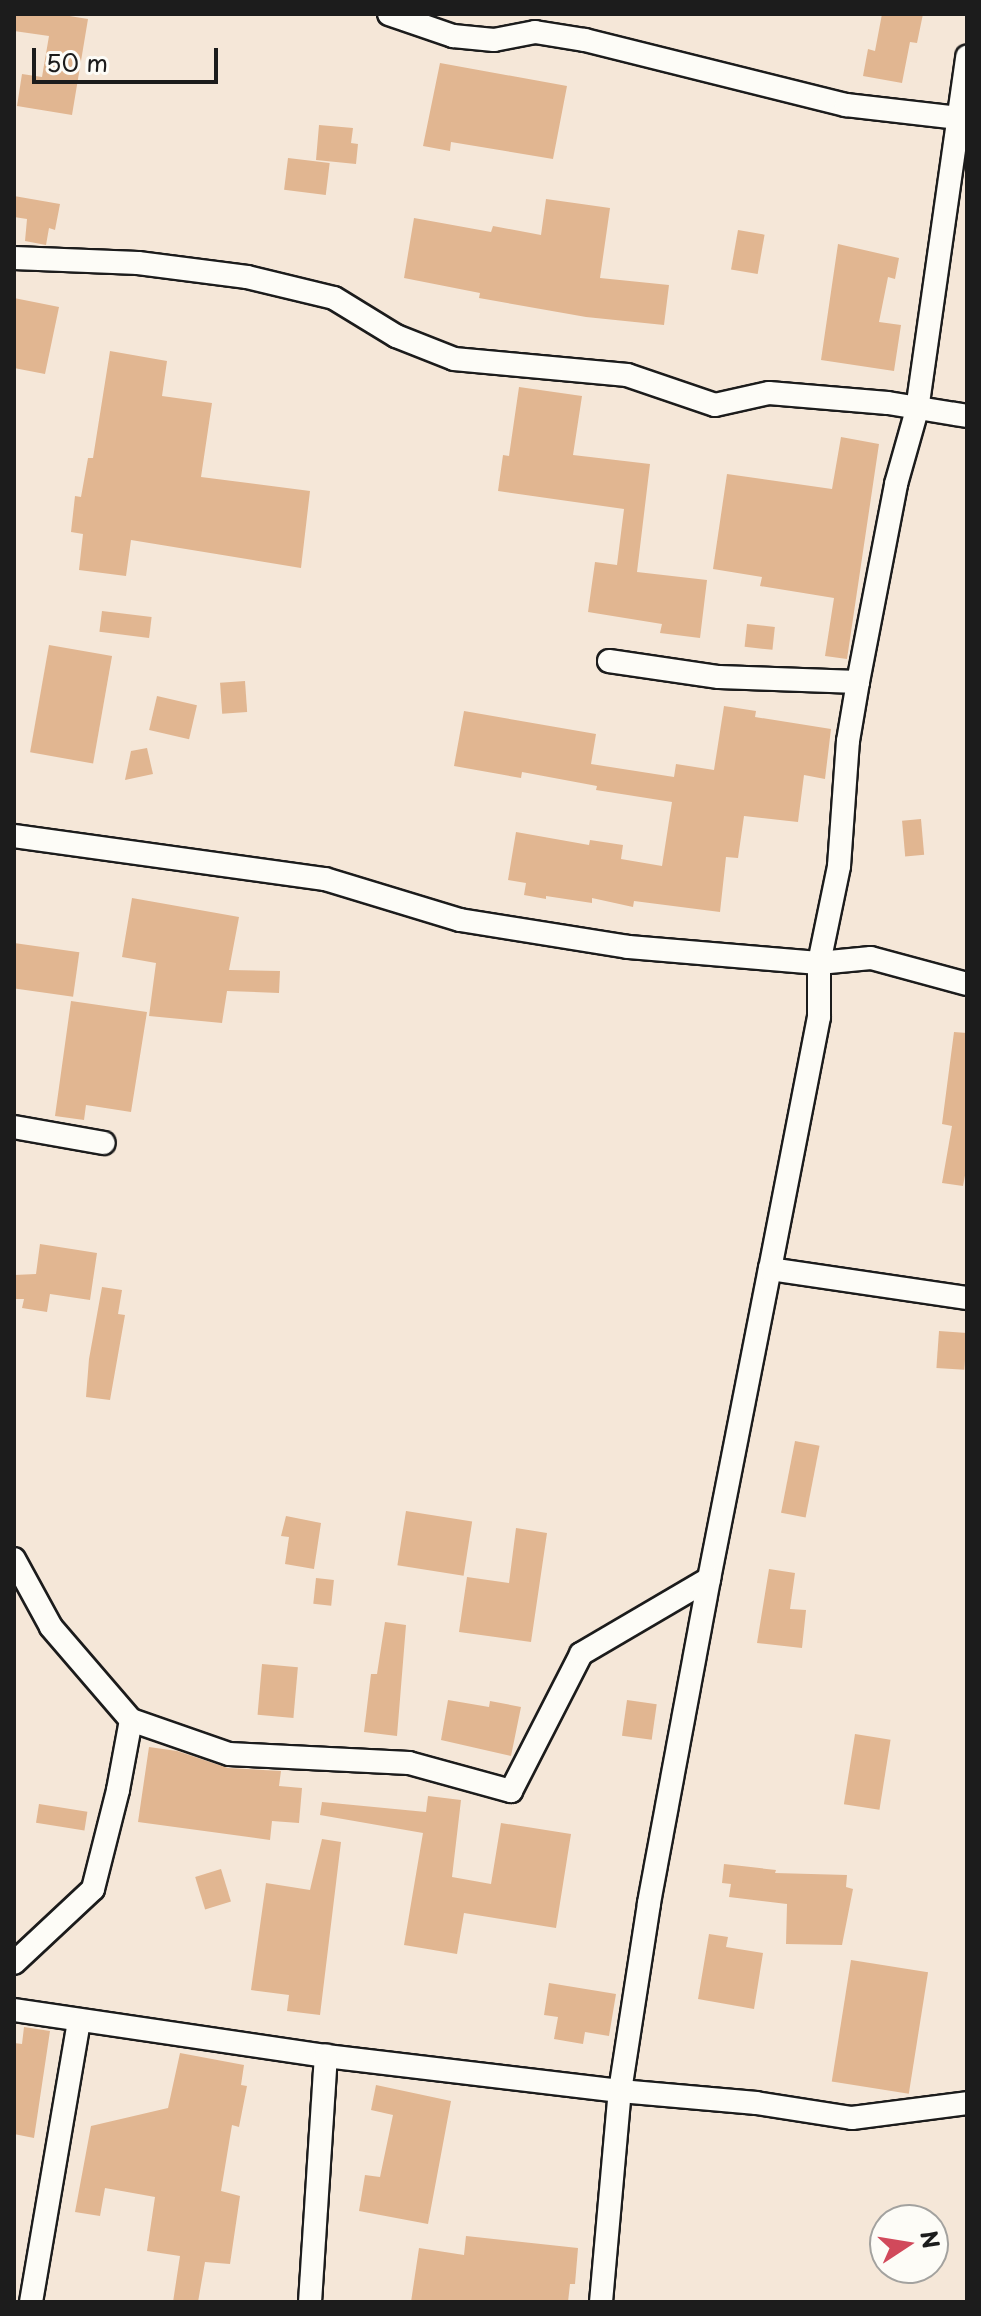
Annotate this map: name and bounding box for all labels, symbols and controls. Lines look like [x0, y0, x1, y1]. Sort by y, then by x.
scale bar [36, 32, 222, 82]
text: 50 m [46, 44, 108, 80]
north arrow [869, 2204, 949, 2284]
text: N [913, 2227, 949, 2251]

